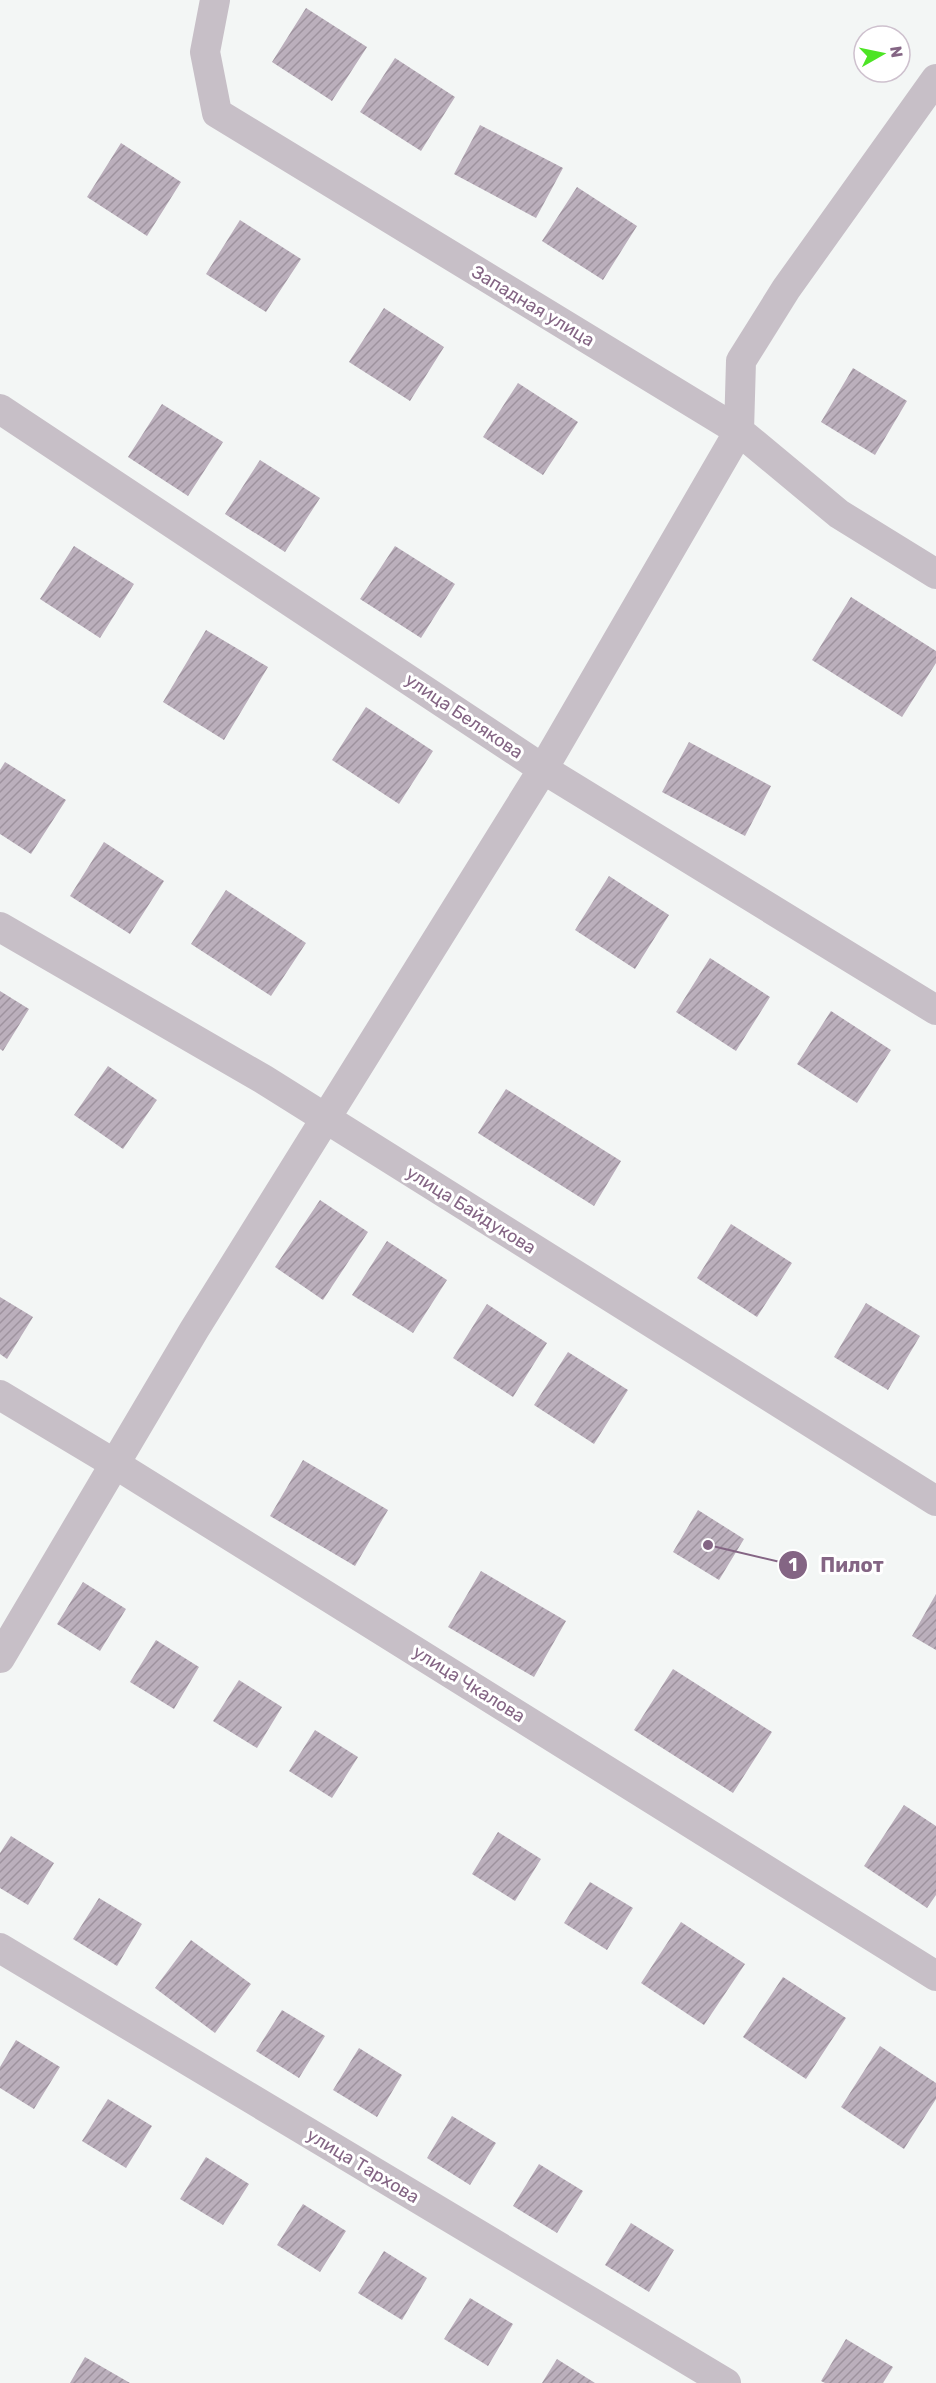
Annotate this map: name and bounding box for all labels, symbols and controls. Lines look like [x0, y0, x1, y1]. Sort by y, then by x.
north arrow [852, 24, 912, 84]
text: N [886, 45, 907, 59]
street label: Западная улица [468, 261, 598, 351]
street label: улица Белякова [401, 668, 527, 764]
street label: улица Байдукова [402, 1161, 540, 1259]
callout: Пилот [778, 1546, 895, 1584]
text: Пилот [820, 1553, 884, 1577]
text: 1 [789, 1554, 797, 1576]
street label: улица Чкалова [409, 1641, 529, 1727]
street label: улица Тархова [303, 2124, 423, 2208]

